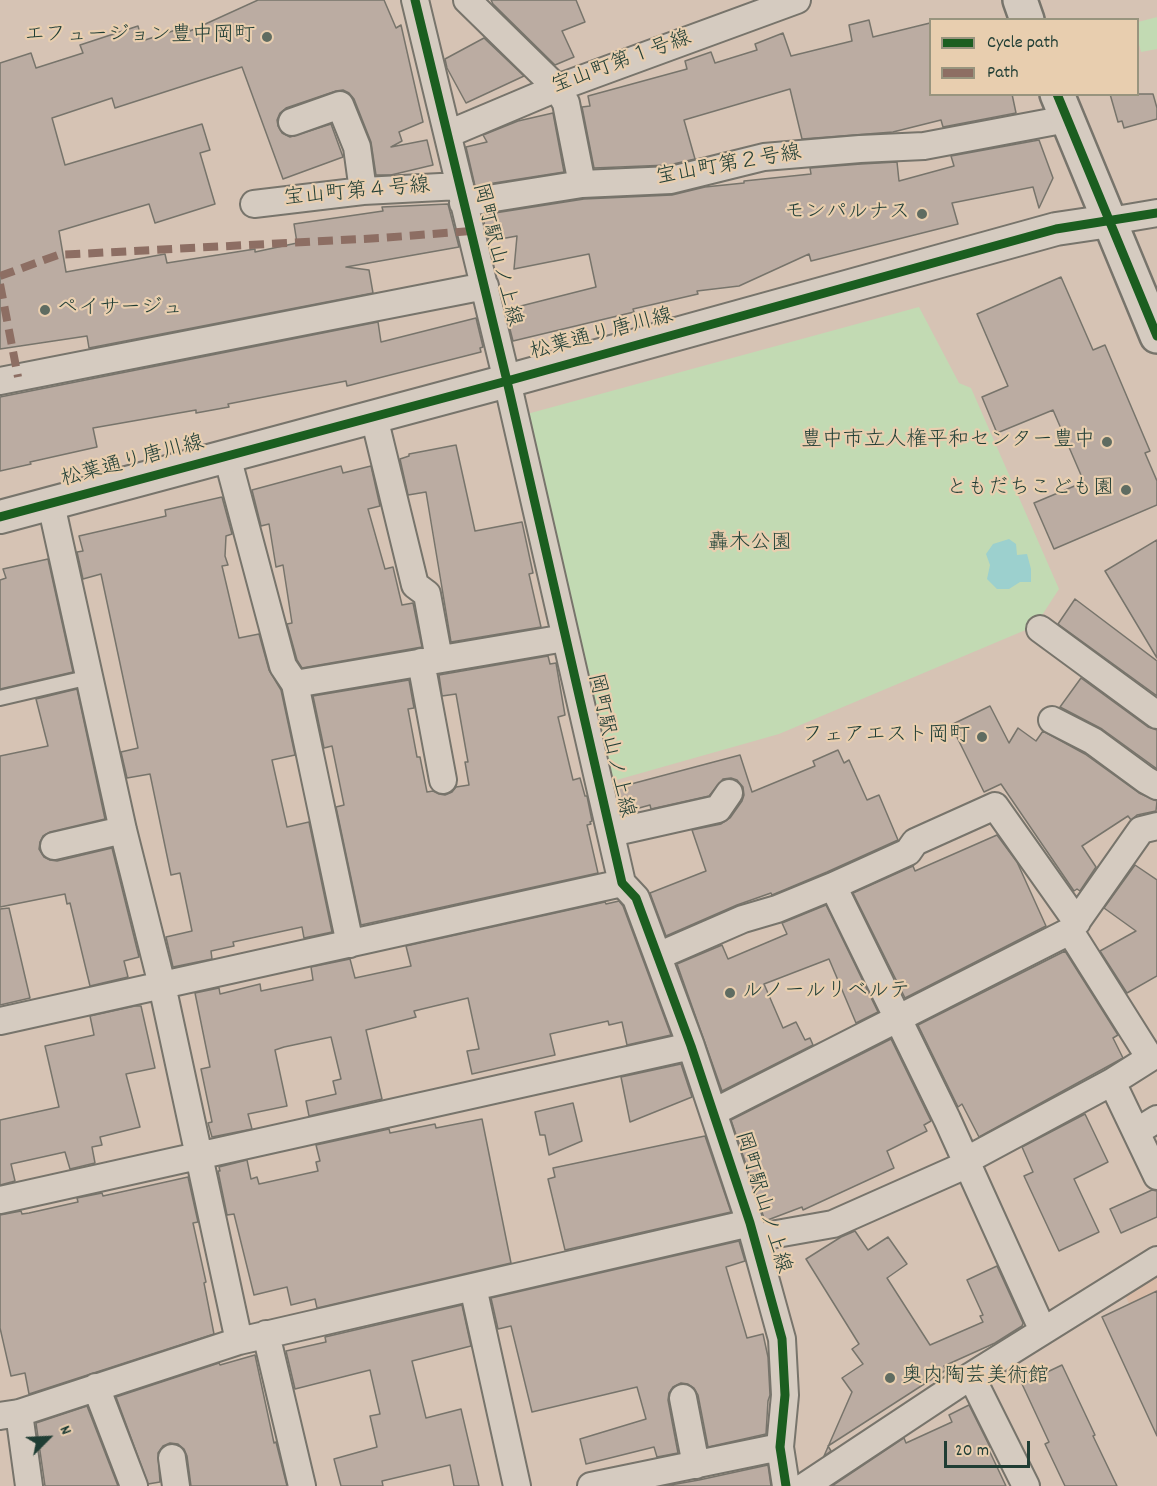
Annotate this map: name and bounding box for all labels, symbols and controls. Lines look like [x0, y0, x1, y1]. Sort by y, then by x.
legend [929, 18, 1139, 96]
place label: エフュージョン豊中岡町 [24, 24, 255, 50]
street label: 宝山町第１号線 [549, 27, 695, 101]
marker: エフュージョン豊中岡町 [260, 30, 274, 44]
text: Cycle path [987, 31, 1058, 56]
text: Path [987, 61, 1019, 86]
street label: 宝山町第２号線 [654, 142, 804, 192]
street label: 宝山町第４号線 [283, 175, 431, 213]
street label: 岡町駅山ノ上線 [465, 181, 525, 329]
place label: モンパルナス [784, 201, 910, 227]
marker: モンパルナス [915, 207, 929, 221]
place label: ペイサージュ [57, 297, 183, 323]
marker: ペイサージュ [38, 303, 52, 317]
street label: 松葉通り唐川線 [528, 305, 676, 367]
place label: 豊中市立人権平和センター豊中 [801, 429, 1095, 455]
street label: 松葉通り唐川線 [59, 432, 207, 494]
marker: 豊中市立人権平和センター豊中 [1100, 435, 1114, 449]
place label: ともだちこども園 [946, 477, 1114, 503]
marker: ともだちこども園 [1119, 483, 1133, 497]
park label: 轟木公園 [708, 532, 792, 558]
street label: 岡町駅山ノ上線 [580, 672, 638, 820]
place label: フェアエスト岡町 [802, 724, 970, 750]
marker: フェアエスト岡町 [975, 730, 989, 744]
place label: ルノールリベルテ [742, 980, 910, 1006]
marker: ルノールリベルテ [723, 986, 737, 1000]
street label: 岡町駅山ノ上線 [727, 1129, 795, 1277]
place label: 奥内陶芸美術館 [902, 1365, 1049, 1391]
marker: 奥内陶芸美術館 [883, 1371, 897, 1385]
north arrow [18, 1408, 78, 1468]
text: N [53, 1422, 77, 1439]
scale bar [947, 1429, 1032, 1467]
text: 20 m [955, 1439, 989, 1464]

